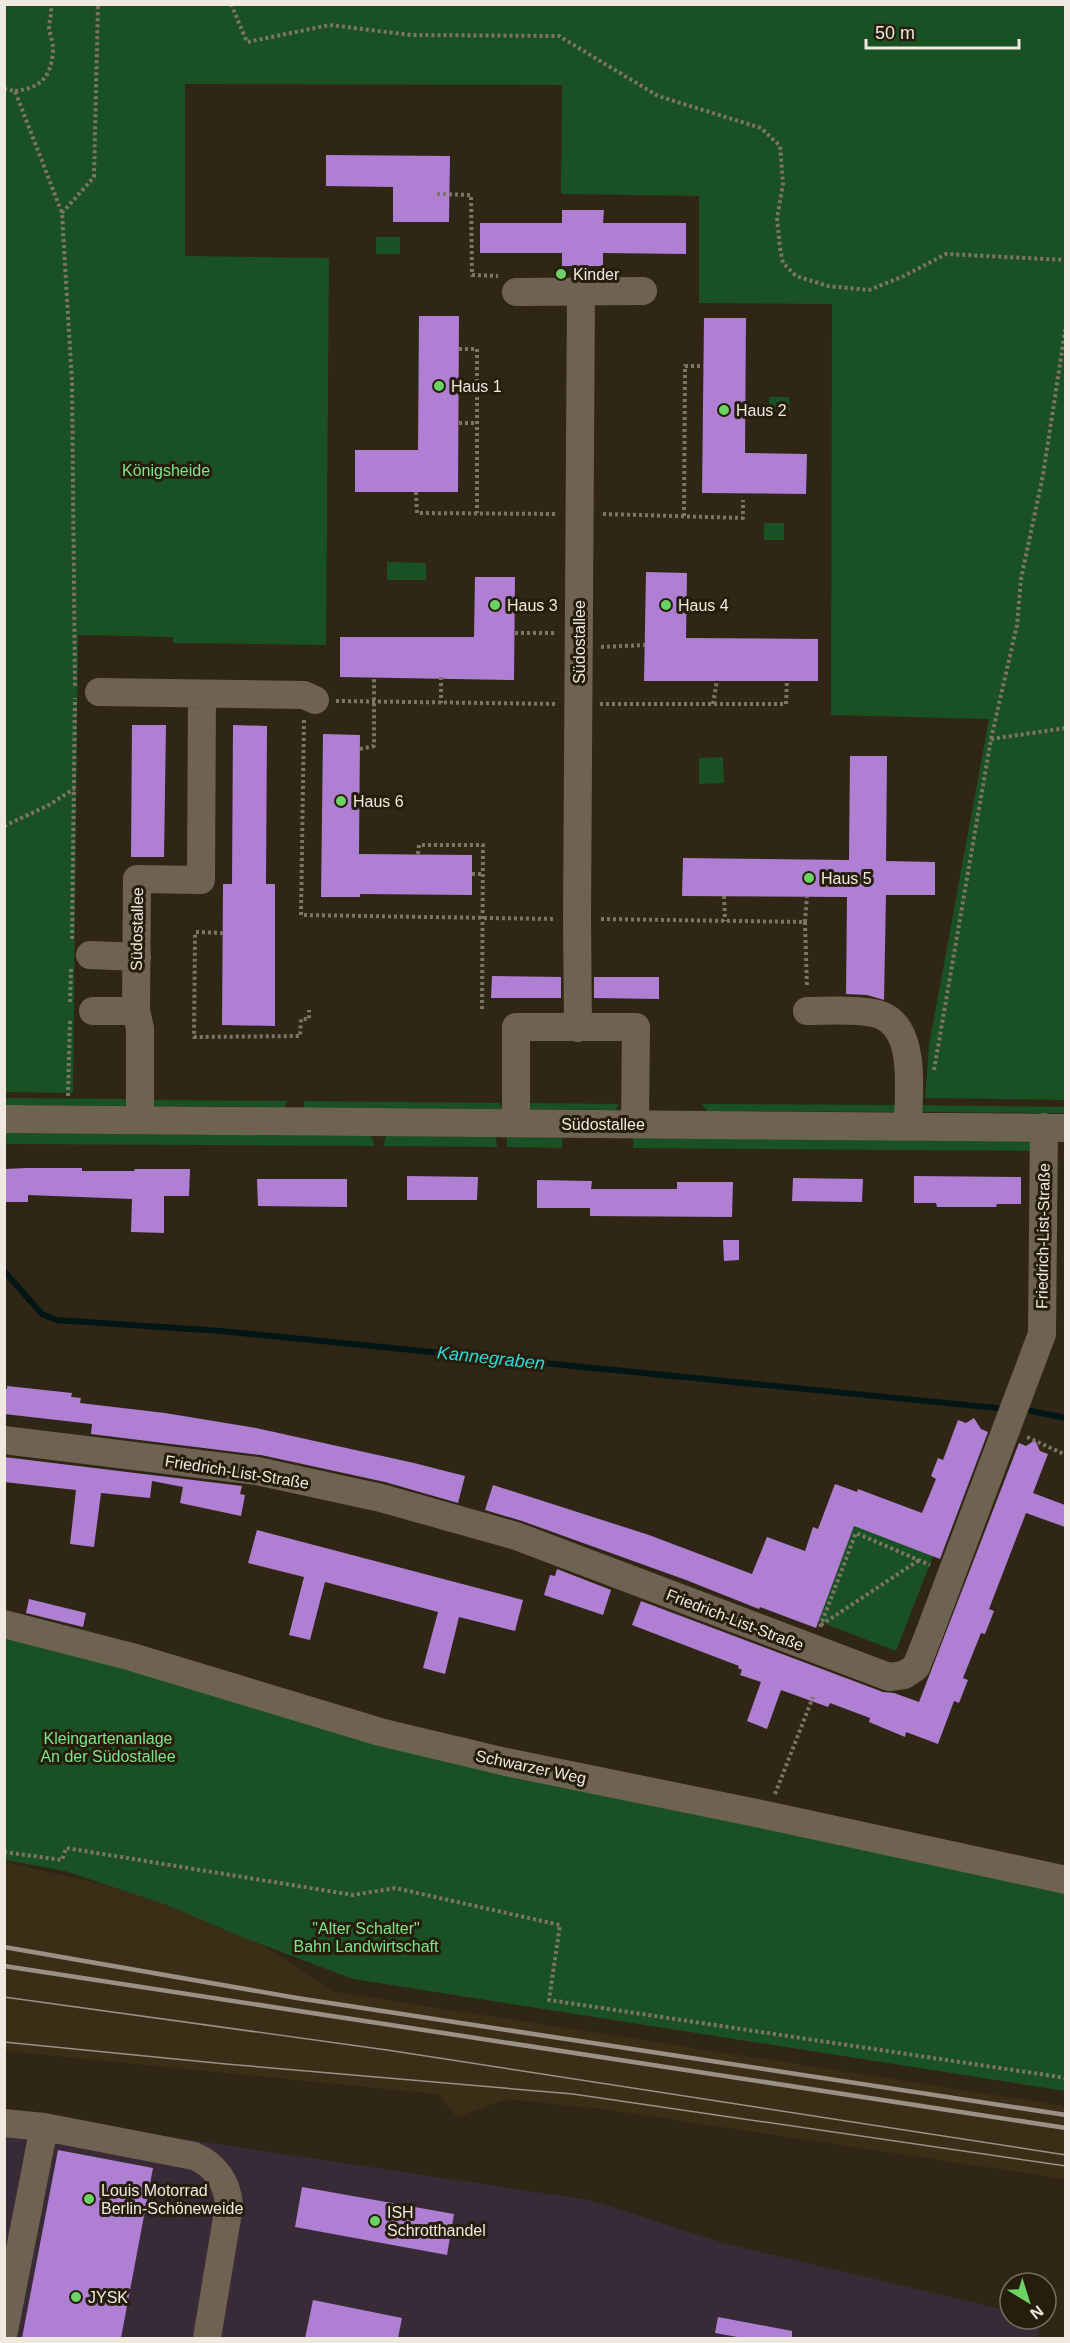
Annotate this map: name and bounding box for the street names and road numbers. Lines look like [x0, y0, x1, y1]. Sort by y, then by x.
street label: Südostallee [571, 600, 588, 684]
street label: Südostallee [128, 887, 146, 971]
street label: Südostallee [561, 1116, 645, 1133]
street label: Friedrich-List-Straße [1033, 1163, 1053, 1309]
street label: Friedrich-List-Straße [164, 1452, 310, 1492]
street label: Friedrich-List-Straße [664, 1586, 806, 1654]
street label: Schwarzer Weg [474, 1747, 588, 1787]

